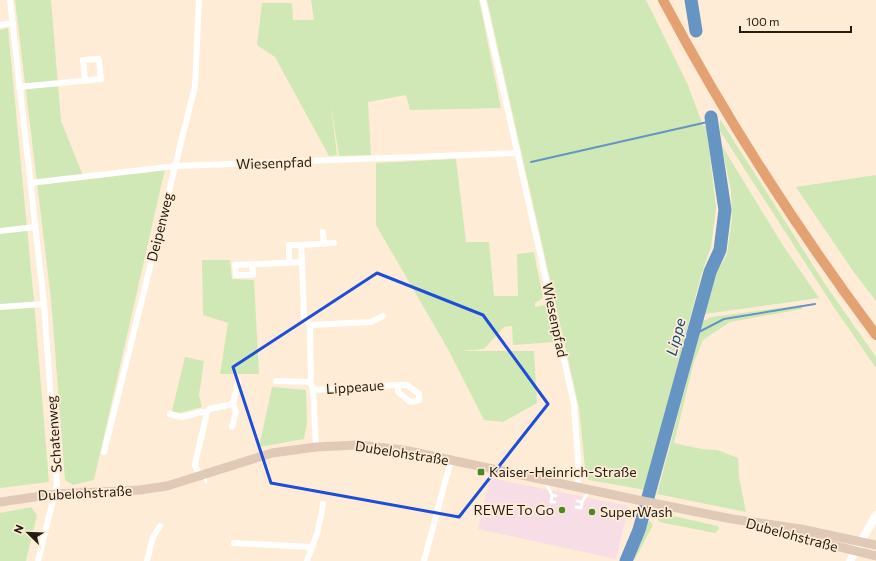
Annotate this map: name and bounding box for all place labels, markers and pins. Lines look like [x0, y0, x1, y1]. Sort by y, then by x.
place label: Kaiser-Heinrich-Straße [489, 463, 637, 480]
marker: Kaiser-Heinrich-Straße [476, 467, 486, 477]
place label: REWE To Go [473, 501, 554, 518]
place label: SuperWash [600, 503, 673, 520]
marker: REWE To Go [557, 505, 567, 515]
marker: SuperWash [587, 507, 597, 517]

